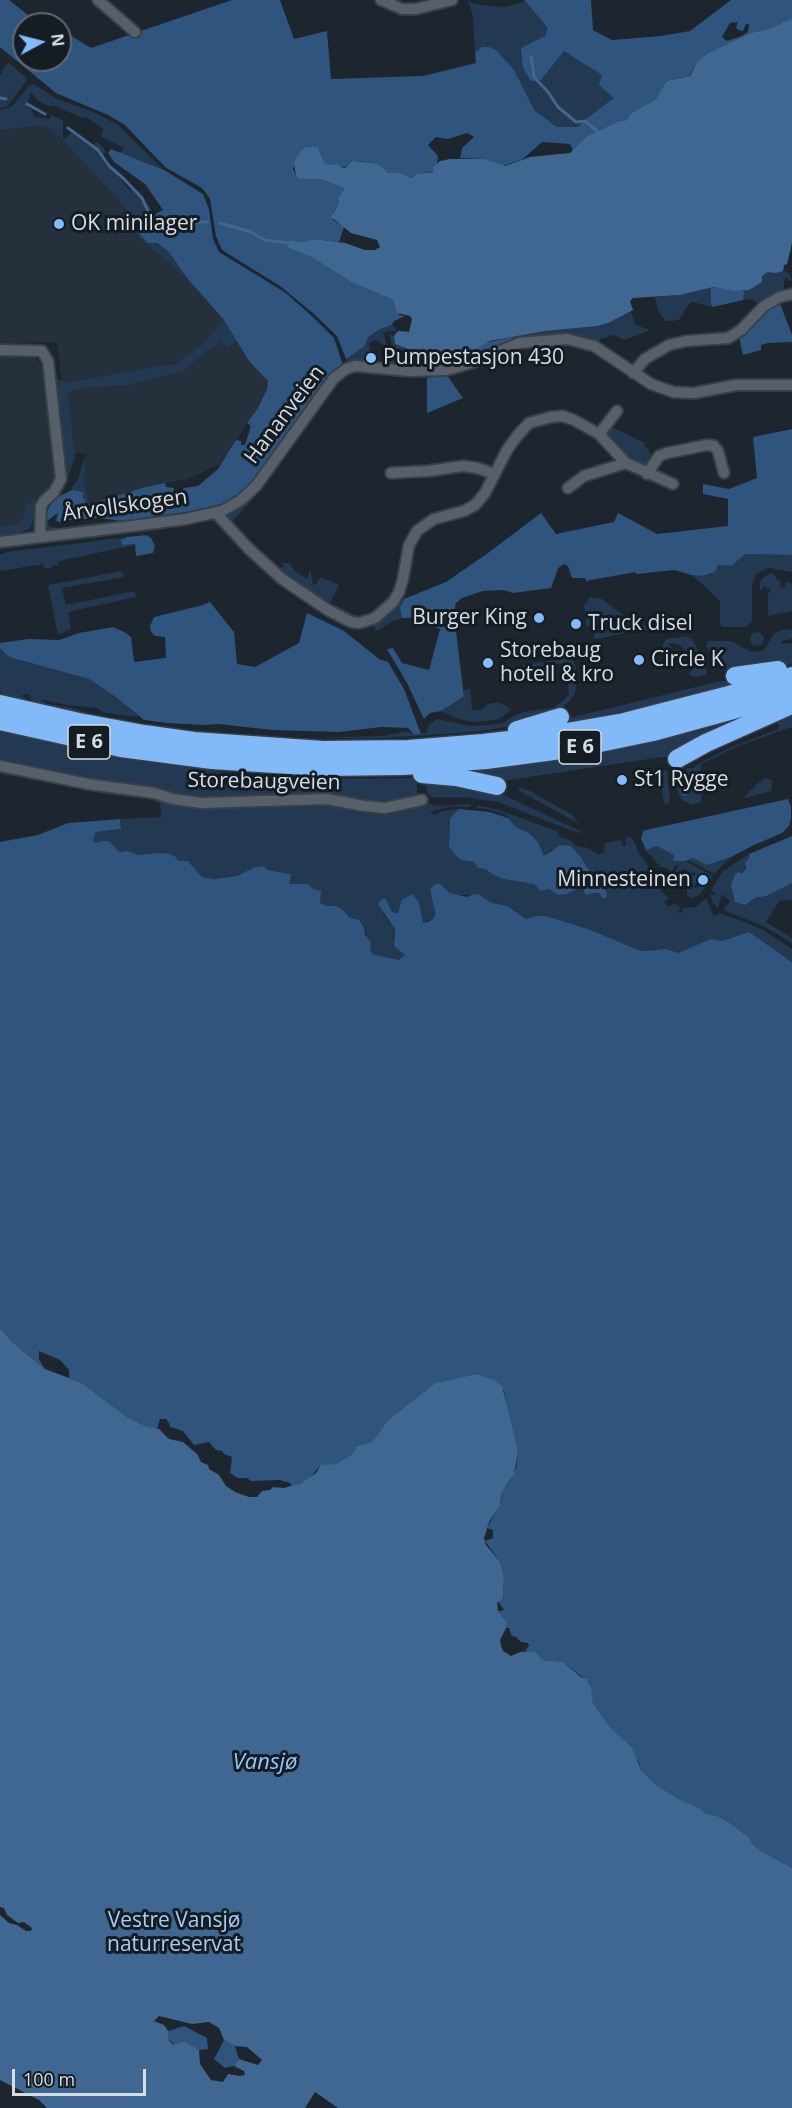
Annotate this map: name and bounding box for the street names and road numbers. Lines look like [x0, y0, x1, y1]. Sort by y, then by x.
street label: Hananveien [240, 361, 330, 469]
street label: Årvollskogen [61, 485, 189, 527]
road number: E 6 [68, 725, 110, 759]
road number: E 6 [559, 730, 601, 764]
street label: Storebaugveien [187, 768, 341, 796]

